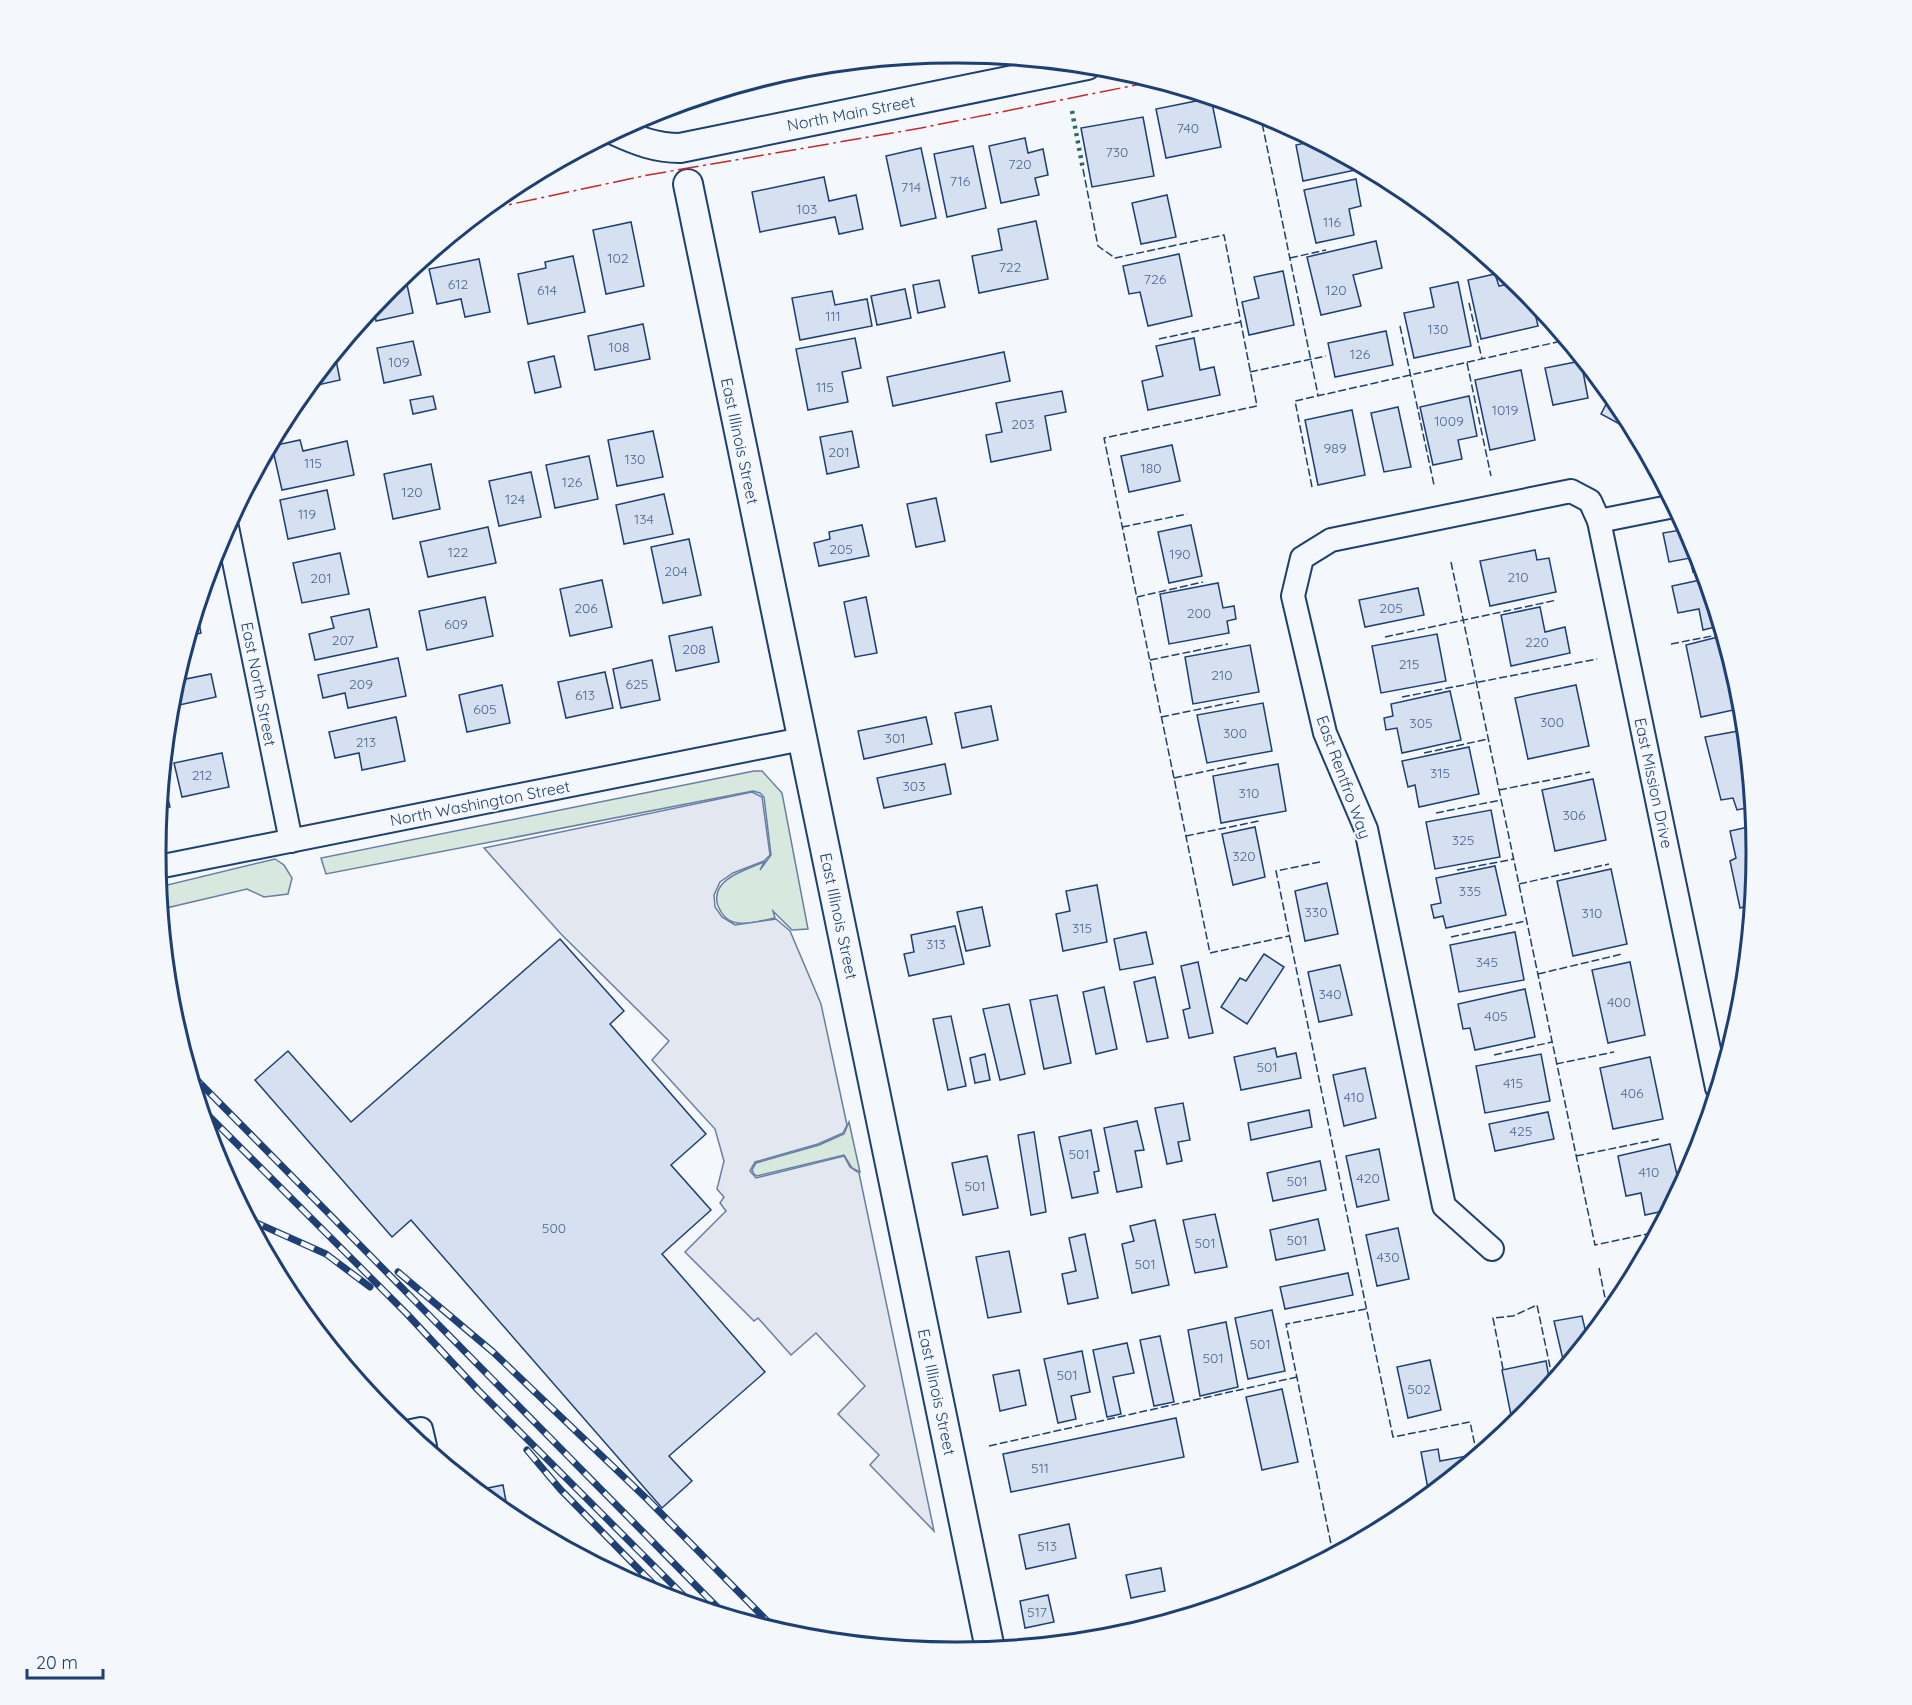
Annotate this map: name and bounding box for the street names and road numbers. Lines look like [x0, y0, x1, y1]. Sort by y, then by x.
street label: North Main Street [785, 91, 917, 135]
street label: East Illinois Street [717, 376, 763, 506]
street label: East North Street [237, 620, 281, 748]
street label: East Rentfro Way [1312, 713, 1376, 841]
street label: East Mission Drive [1630, 716, 1678, 850]
street label: North Washington Street [388, 776, 572, 830]
street label: East Illinois Street [816, 851, 862, 981]
street label: East Illinois Street [914, 1327, 960, 1457]

